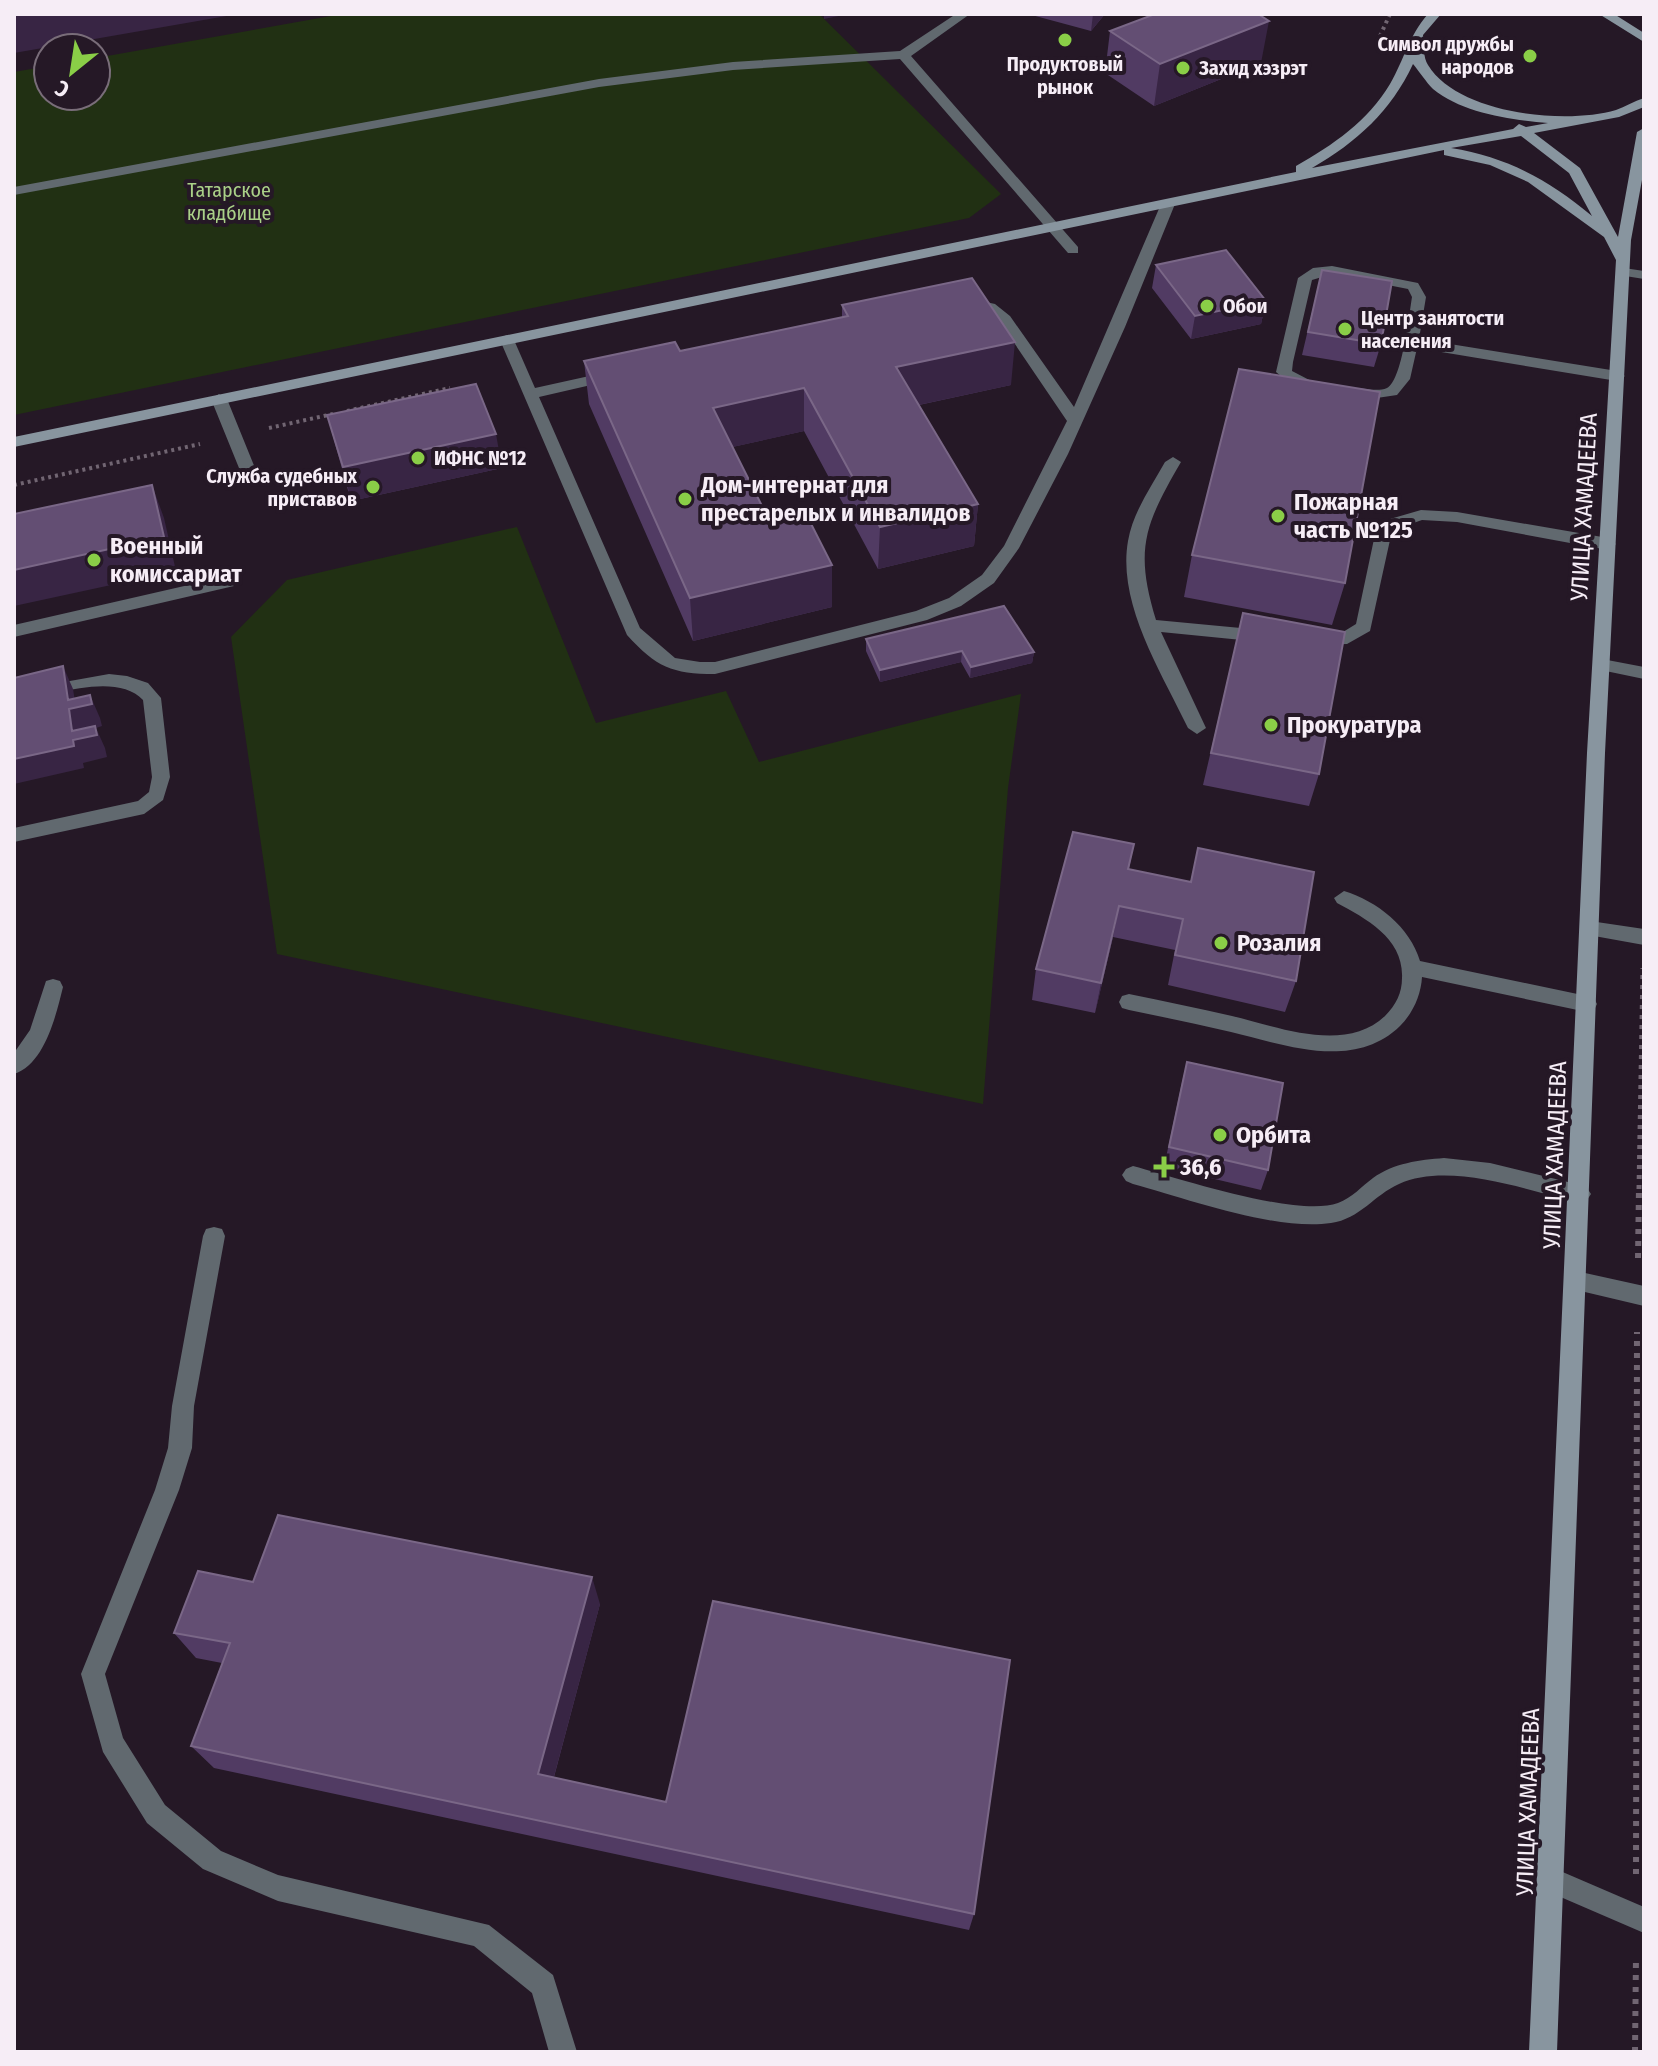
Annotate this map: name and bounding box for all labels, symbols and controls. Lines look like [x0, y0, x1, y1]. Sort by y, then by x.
marker: Продуктовый рынок [1056, 31, 1074, 49]
north arrow [32, 32, 112, 112]
place label: Символ дружбы народов [1378, 32, 1514, 79]
marker: Символ дружбы народов [1521, 47, 1539, 65]
place label: Продуктовый рынок [1007, 52, 1123, 99]
place label: Захид хэзрэт [1198, 56, 1308, 80]
marker: Захид хэзрэт [1174, 59, 1192, 77]
text: С [50, 74, 74, 103]
park label: Татарское кладбище [187, 178, 271, 225]
place label: Обои [1223, 294, 1267, 318]
marker: Обои [1198, 297, 1216, 315]
place label: Центр занятости населения [1361, 306, 1504, 353]
marker: Центр занятости населения [1336, 320, 1354, 338]
street label: УЛИЦА ХАМАДЕЕВА [1565, 412, 1603, 603]
place label: ИФНС №12 [434, 446, 526, 470]
marker: ИФНС №12 [409, 449, 427, 467]
place label: Служба судебных приставов [206, 464, 358, 511]
place label: Дом-интернат для престарелых и инвалидов [700, 471, 971, 527]
marker: Служба судебных приставов [364, 478, 382, 496]
place label: Пожарная часть №125 [1294, 488, 1413, 544]
marker: Дом-интернат для престарелых и инвалидов [676, 490, 694, 508]
marker: Пожарная часть №125 [1269, 507, 1287, 525]
place label: Военный комиссариат [110, 532, 243, 588]
marker: Военный комиссариат [85, 551, 103, 569]
place label: Прокуратура [1287, 711, 1422, 739]
marker: Прокуратура [1262, 716, 1280, 734]
place label: Розалия [1237, 929, 1321, 957]
marker: Розалия [1212, 934, 1230, 952]
street label: УЛИЦА ХАМАДЕЕВА [1538, 1060, 1572, 1250]
place label: Орбита [1236, 1121, 1311, 1149]
marker: Орбита [1211, 1126, 1229, 1144]
place label: 36,6 [1179, 1153, 1222, 1181]
marker: 36,6 [1155, 1158, 1173, 1176]
street label: УЛИЦА ХАМАДЕЕВА [1511, 1707, 1545, 1897]

